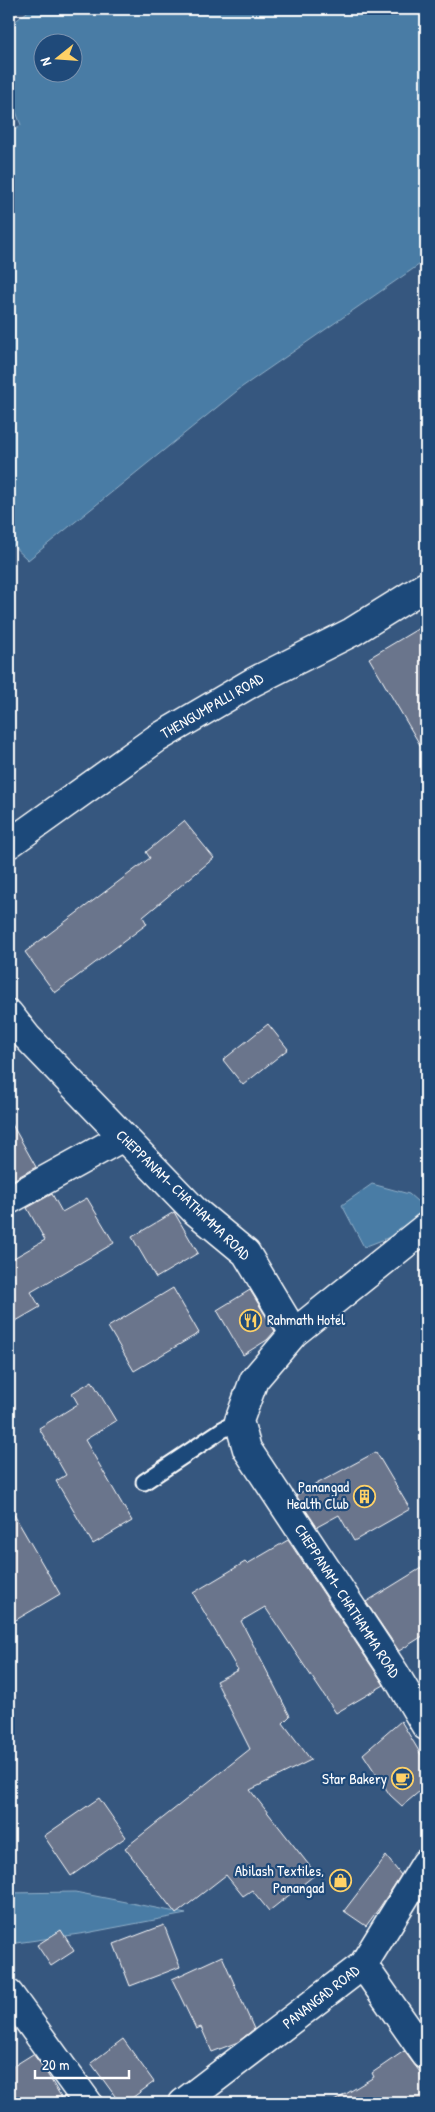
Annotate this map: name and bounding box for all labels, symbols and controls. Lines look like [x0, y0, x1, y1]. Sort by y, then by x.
north arrow [32, 32, 82, 82]
text: N [35, 55, 55, 68]
street label: THENGUMPALLI ROAD [157, 667, 268, 743]
street label: CHEPPANAM- CHATHAMMA ROAD [111, 1125, 256, 1265]
restaurant icon: Rahmath Hotel [239, 1308, 263, 1332]
place label: Rahmath Hotel [267, 1309, 345, 1330]
place label: Panangad Health Club [287, 1476, 349, 1514]
building icon: Panangad Health Club [353, 1484, 377, 1508]
street label: CHEPPANAM- CHATHAMMA ROAD [290, 1520, 406, 1682]
cafe icon: Star Bakery [391, 1767, 415, 1791]
place label: Star Bakery [322, 1768, 387, 1789]
place label: Abilash Textiles, Panangad [235, 1860, 324, 1898]
shop icon: Abilash Textiles, Panangad [328, 1868, 352, 1892]
street label: PANANGAD ROAD [278, 1959, 364, 2033]
scale bar [35, 2047, 129, 2079]
text: 20 m [42, 2054, 69, 2075]

